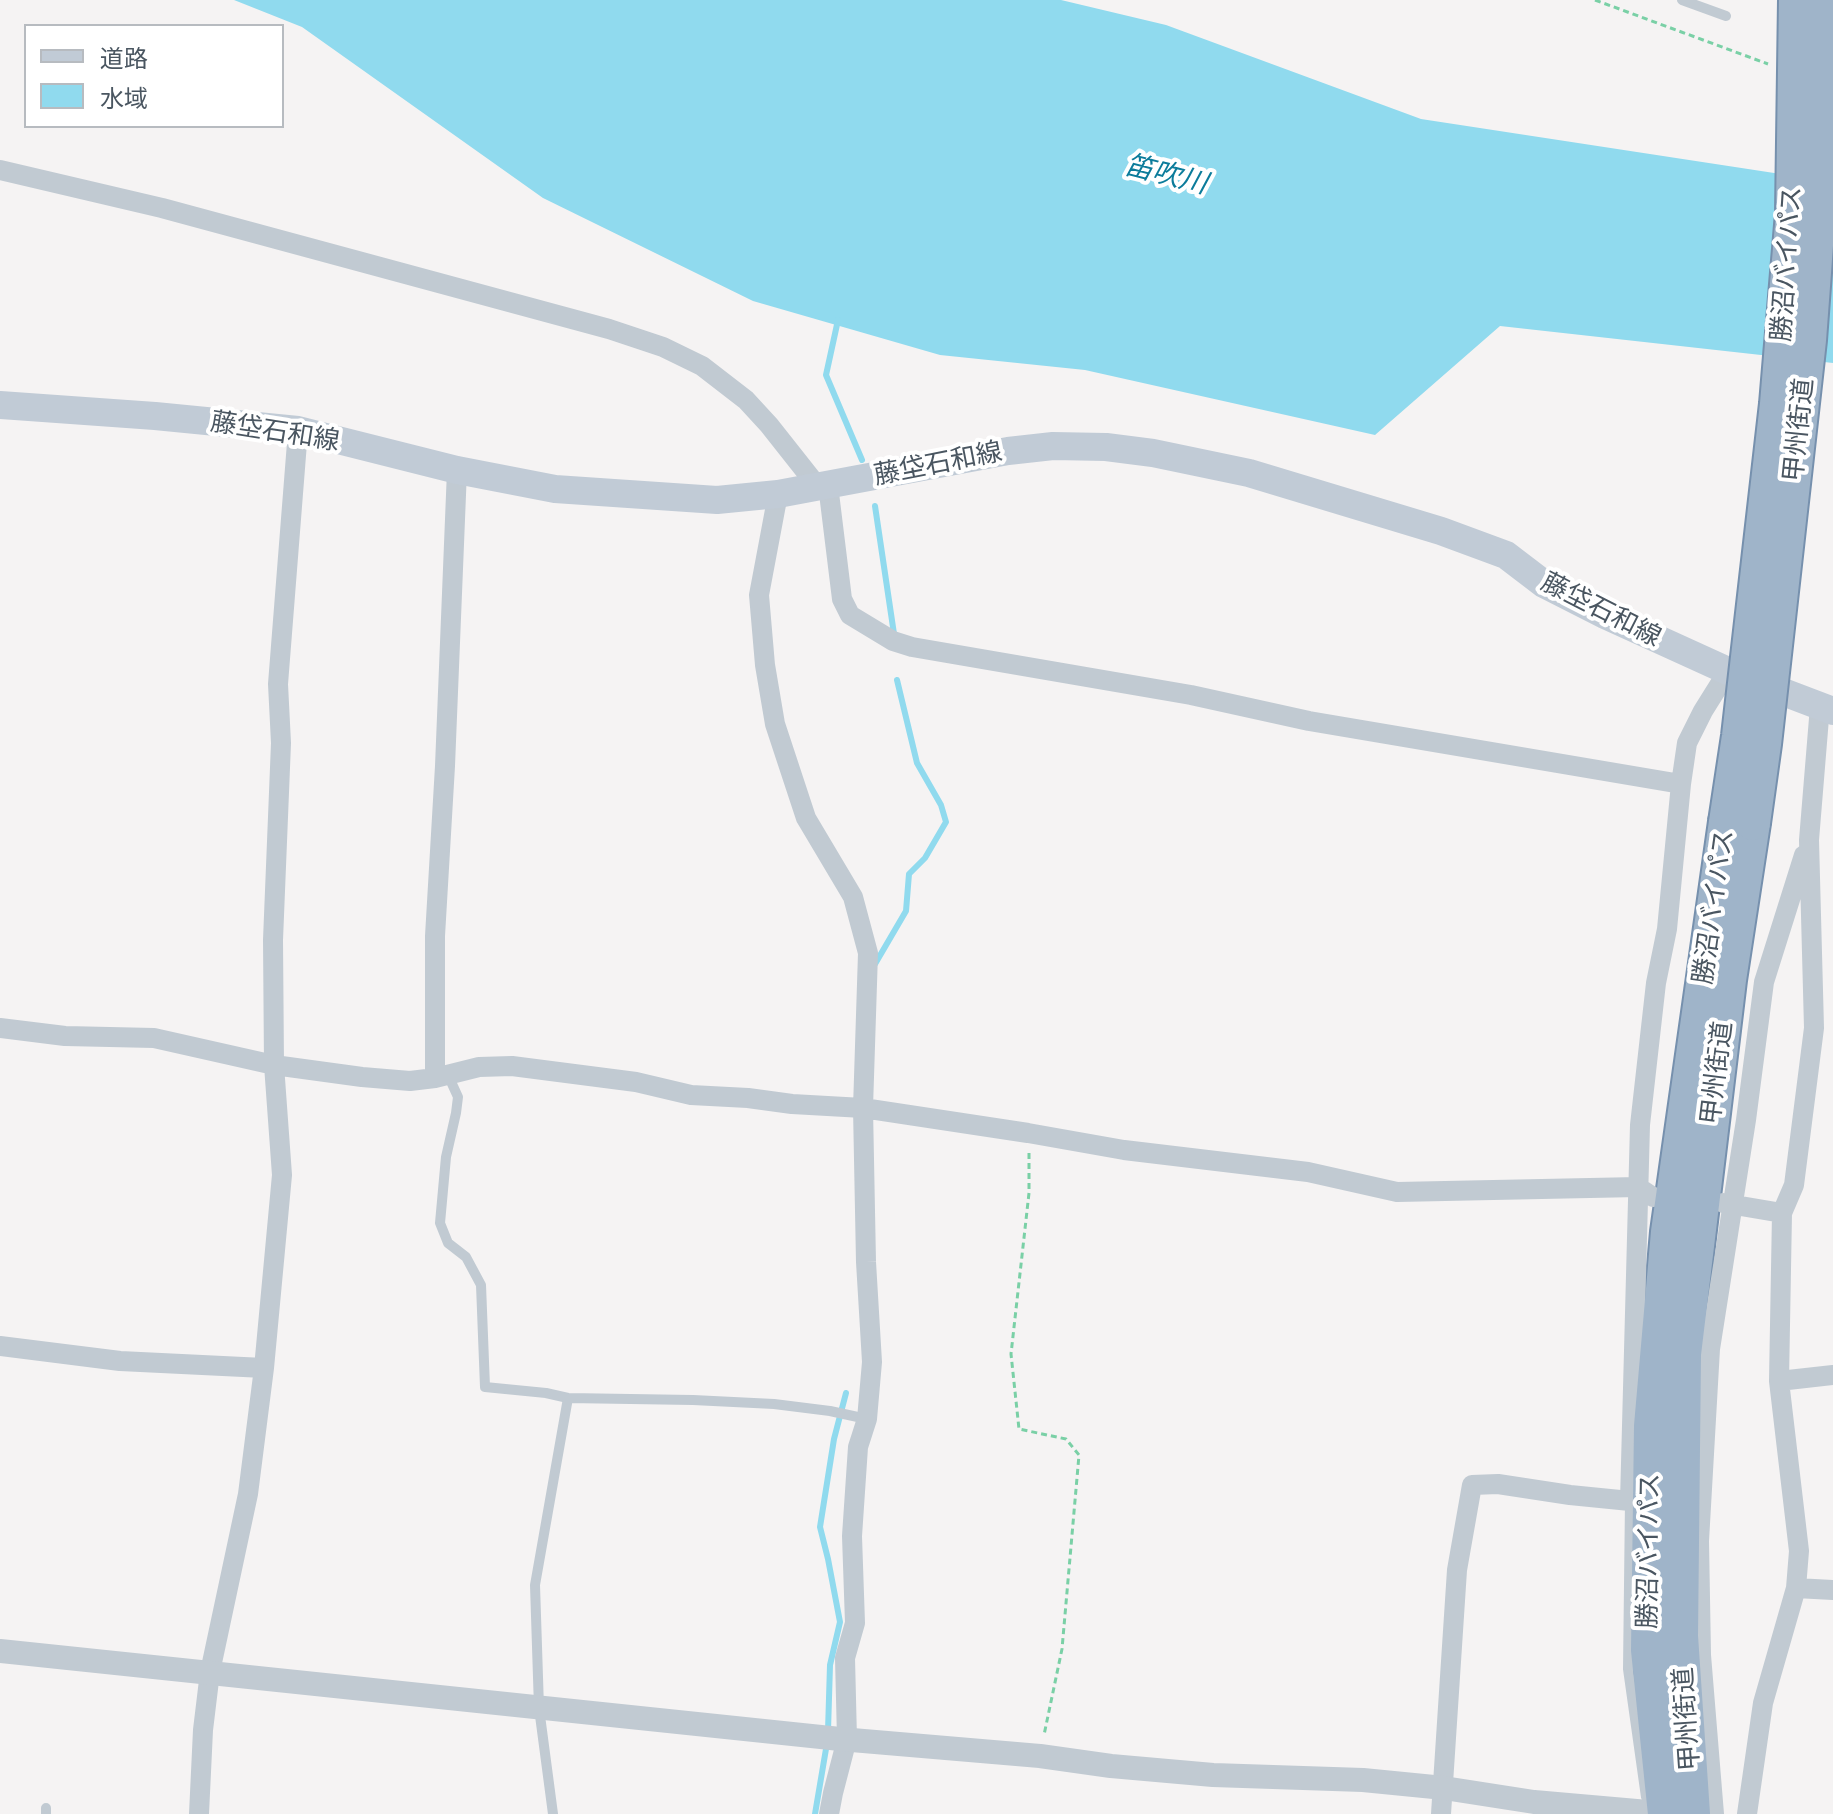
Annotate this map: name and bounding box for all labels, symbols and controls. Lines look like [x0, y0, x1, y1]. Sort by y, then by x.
legend [24, 24, 284, 128]
text: 道路 [100, 43, 148, 73]
text: 水域 [100, 83, 148, 113]
water label: 笛吹川 [1121, 149, 1211, 201]
street label: 勝沼バイパス [1766, 185, 1808, 343]
street label: 甲州街道 [1778, 377, 1820, 483]
street label: 藤垈石和線 [208, 406, 342, 458]
street label: 藤垈石和線 [871, 436, 1005, 492]
street label: 藤垈石和線 [1536, 567, 1666, 653]
street label: 勝沼バイパス [1688, 828, 1740, 986]
street label: 甲州街道 [1695, 1019, 1739, 1127]
street label: 勝沼バイパス [1632, 1473, 1666, 1629]
street label: 甲州街道 [1668, 1666, 1706, 1772]

